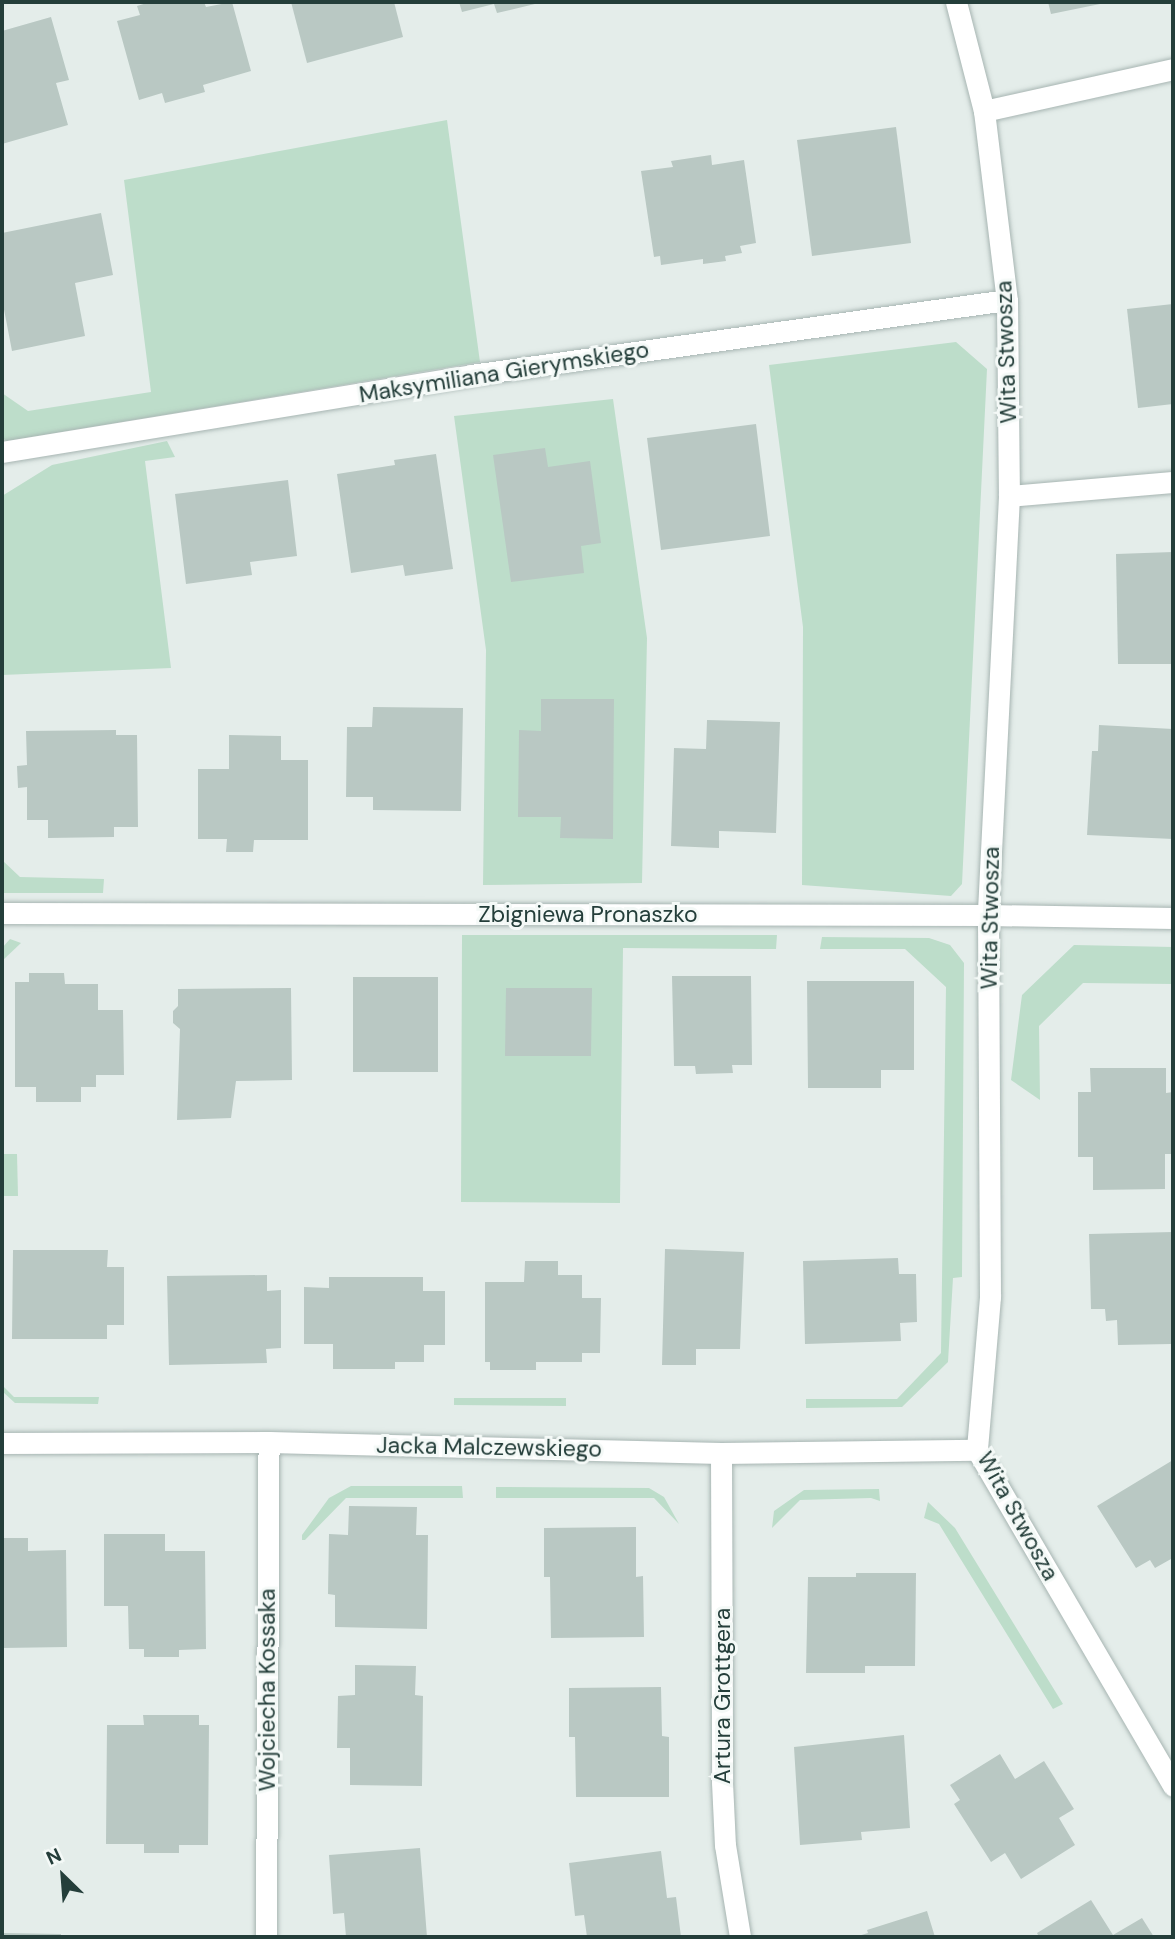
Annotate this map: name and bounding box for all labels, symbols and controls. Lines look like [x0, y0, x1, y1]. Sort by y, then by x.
street label: Wita Stwosza [990, 280, 1022, 424]
street label: Maksymiliana Gierymskiego [357, 335, 651, 409]
street label: Wita Stwosza [975, 846, 1005, 990]
street label: Zbigniewa Pronaszko [478, 900, 698, 928]
street label: Jacka Malczewskiego [376, 1431, 602, 1463]
street label: Wita Stwosza [971, 1447, 1065, 1585]
street label: Wojciecha Kossaka [253, 1589, 281, 1791]
street label: Artura Grottgera [708, 1608, 736, 1784]
north arrow [28, 1841, 98, 1911]
text: N [42, 1842, 65, 1871]

